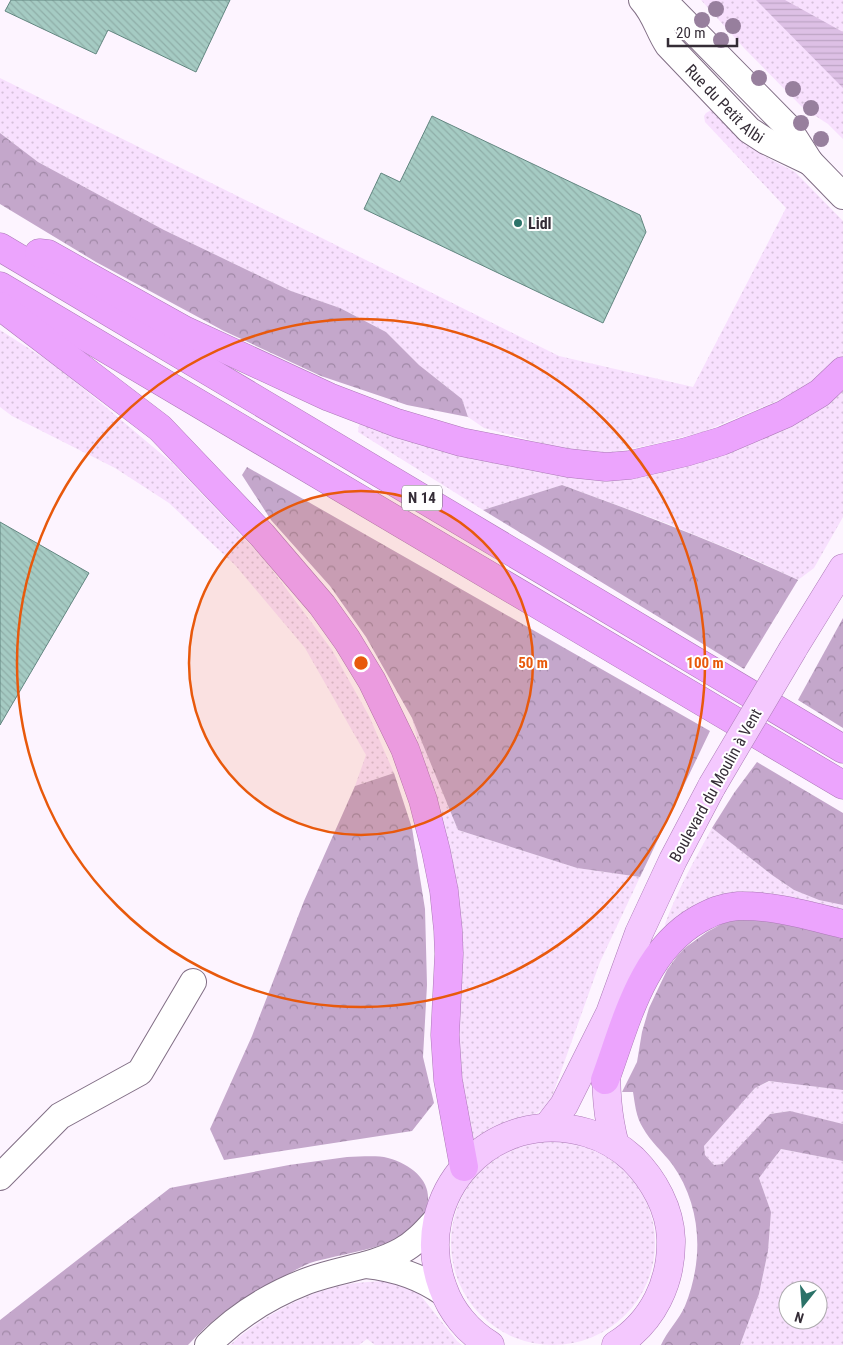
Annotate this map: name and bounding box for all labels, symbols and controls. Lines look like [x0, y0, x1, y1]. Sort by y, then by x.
scale bar [668, 15, 737, 47]
text: 20 m [676, 24, 706, 42]
street label: Rue du Petit Albi [681, 60, 768, 147]
place label: Lidl [528, 214, 552, 233]
marker: Lidl [512, 217, 524, 229]
road number: N 14 [402, 486, 442, 510]
centre of rings [352, 654, 370, 672]
text: 50 m [518, 654, 548, 672]
text: 100 m [686, 654, 724, 672]
street label: Boulevard du Moulin à Vent [665, 705, 766, 865]
north arrow [778, 1280, 828, 1330]
text: N [793, 1309, 806, 1326]

